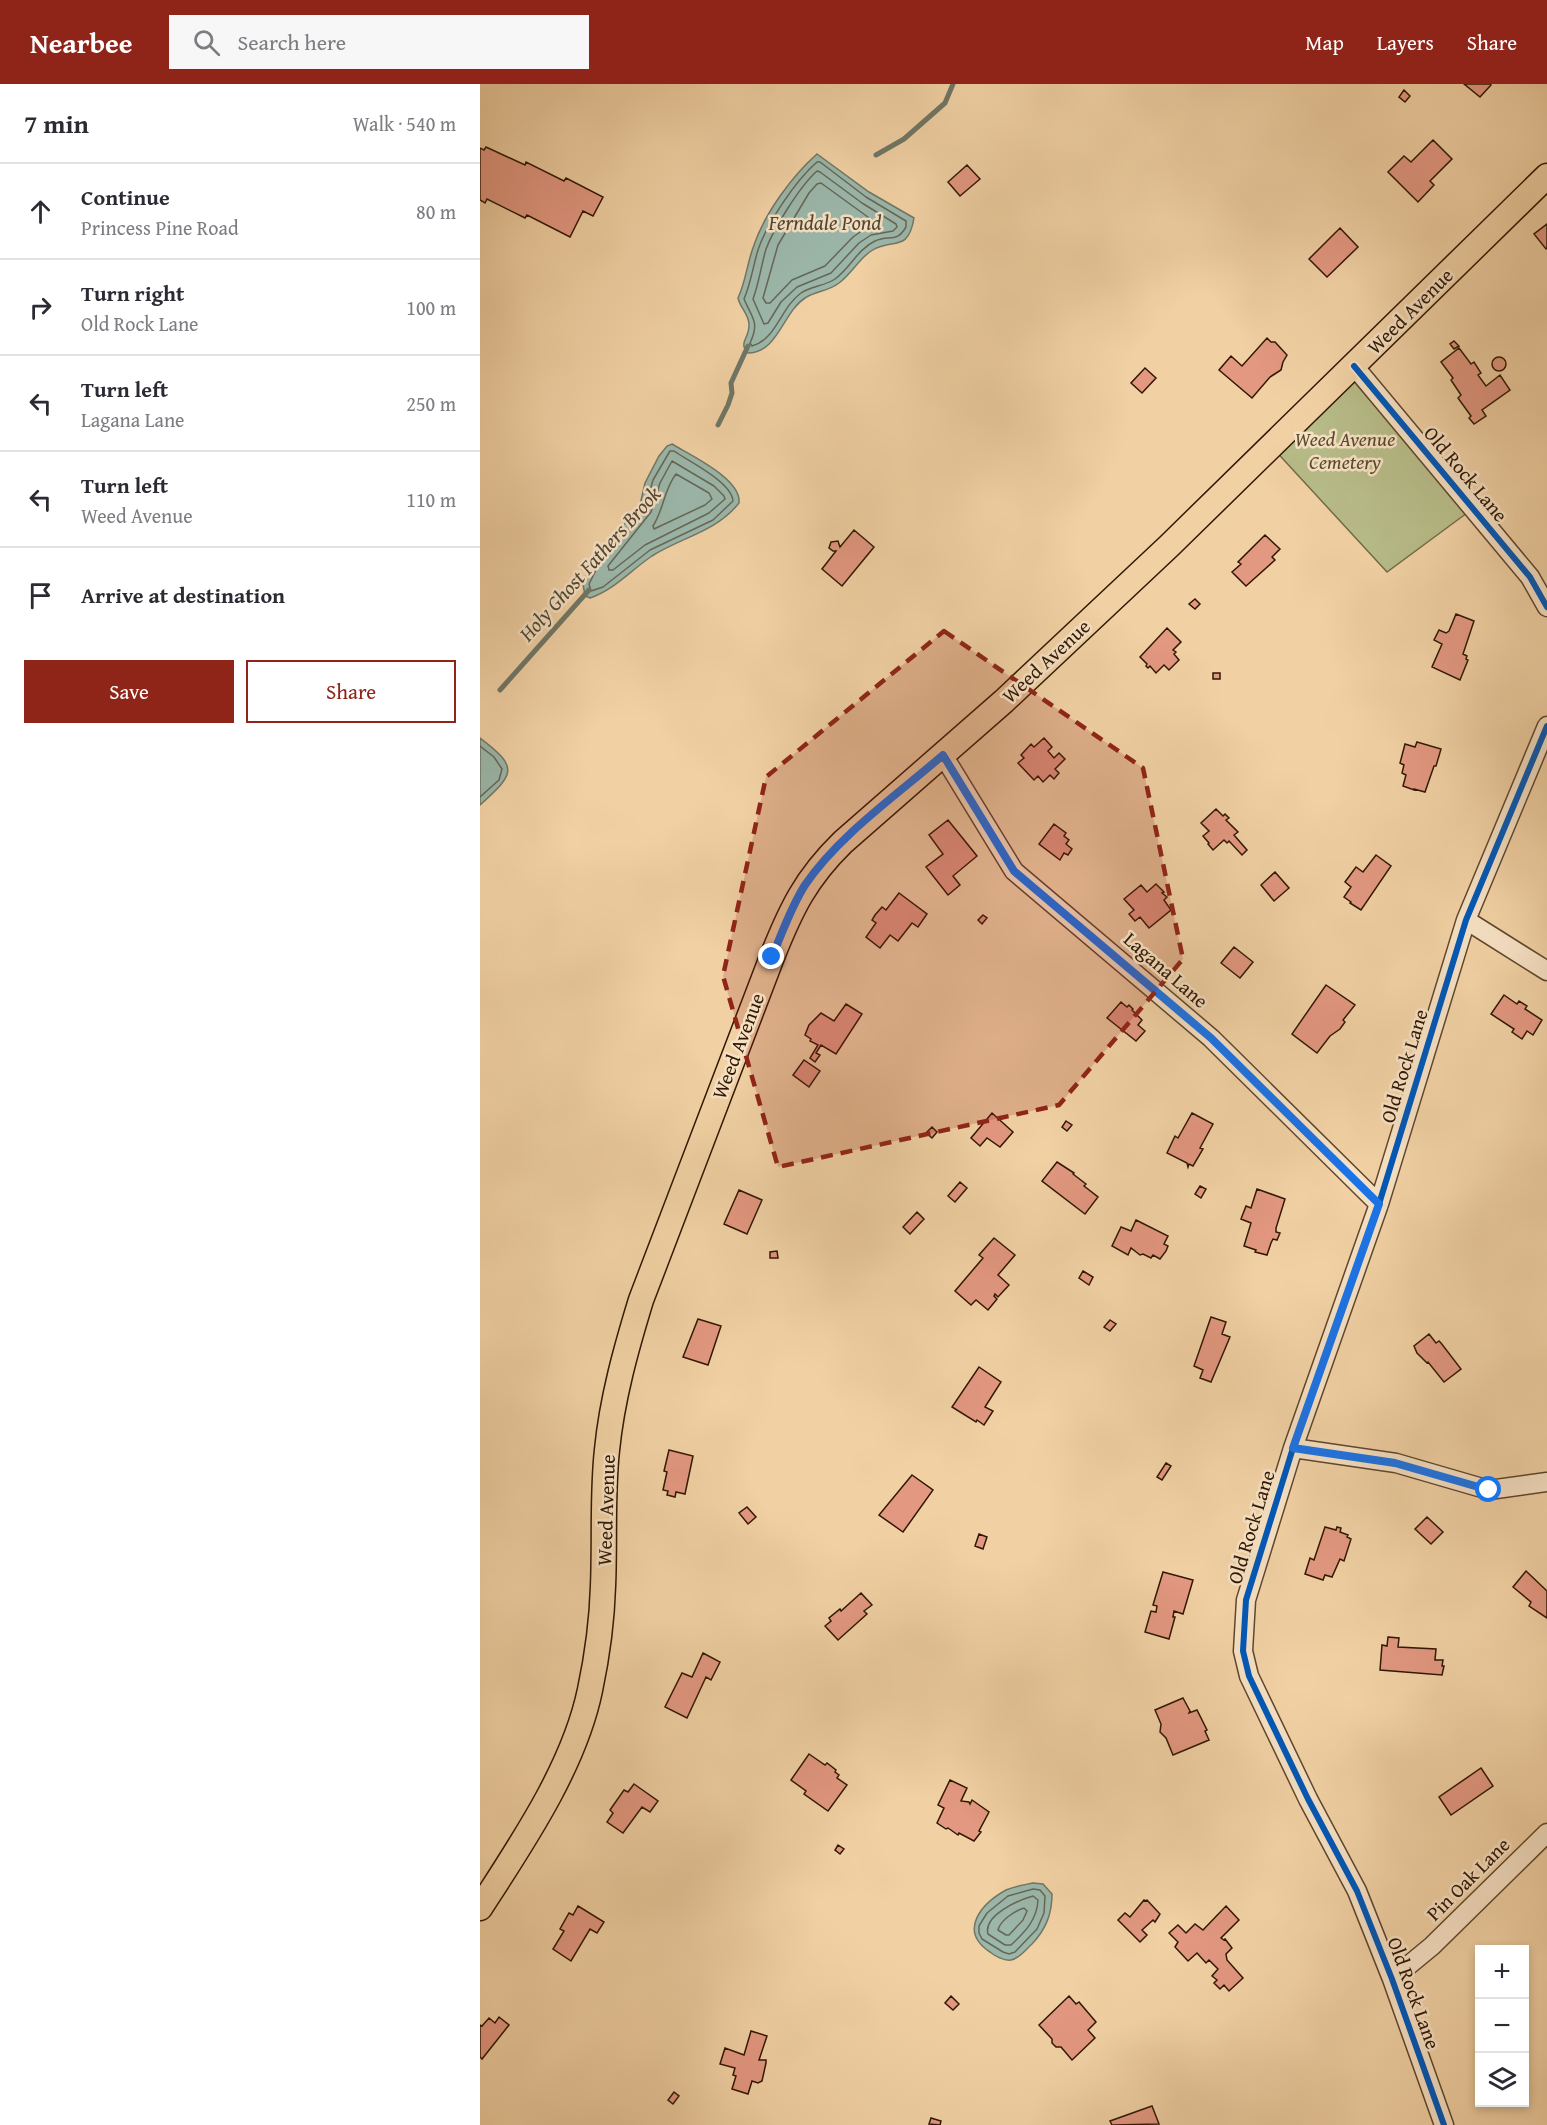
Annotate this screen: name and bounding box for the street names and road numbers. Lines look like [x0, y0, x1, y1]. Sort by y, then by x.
street label: Weed Avenue [1360, 261, 1459, 360]
street label: Old Rock Lane [1418, 419, 1515, 528]
street label: Weed Avenue [995, 612, 1096, 709]
street label: Lagana Lane [1118, 925, 1215, 1015]
street label: Weed Avenue [704, 989, 771, 1103]
street label: Old Rock Lane [1372, 1005, 1435, 1126]
street label: Weed Avenue [589, 1454, 622, 1566]
street label: Old Rock Lane [1219, 1466, 1282, 1587]
street label: Pin Oak Lane [1419, 1830, 1516, 1927]
street label: Old Rock Lane [1381, 1933, 1448, 2053]

